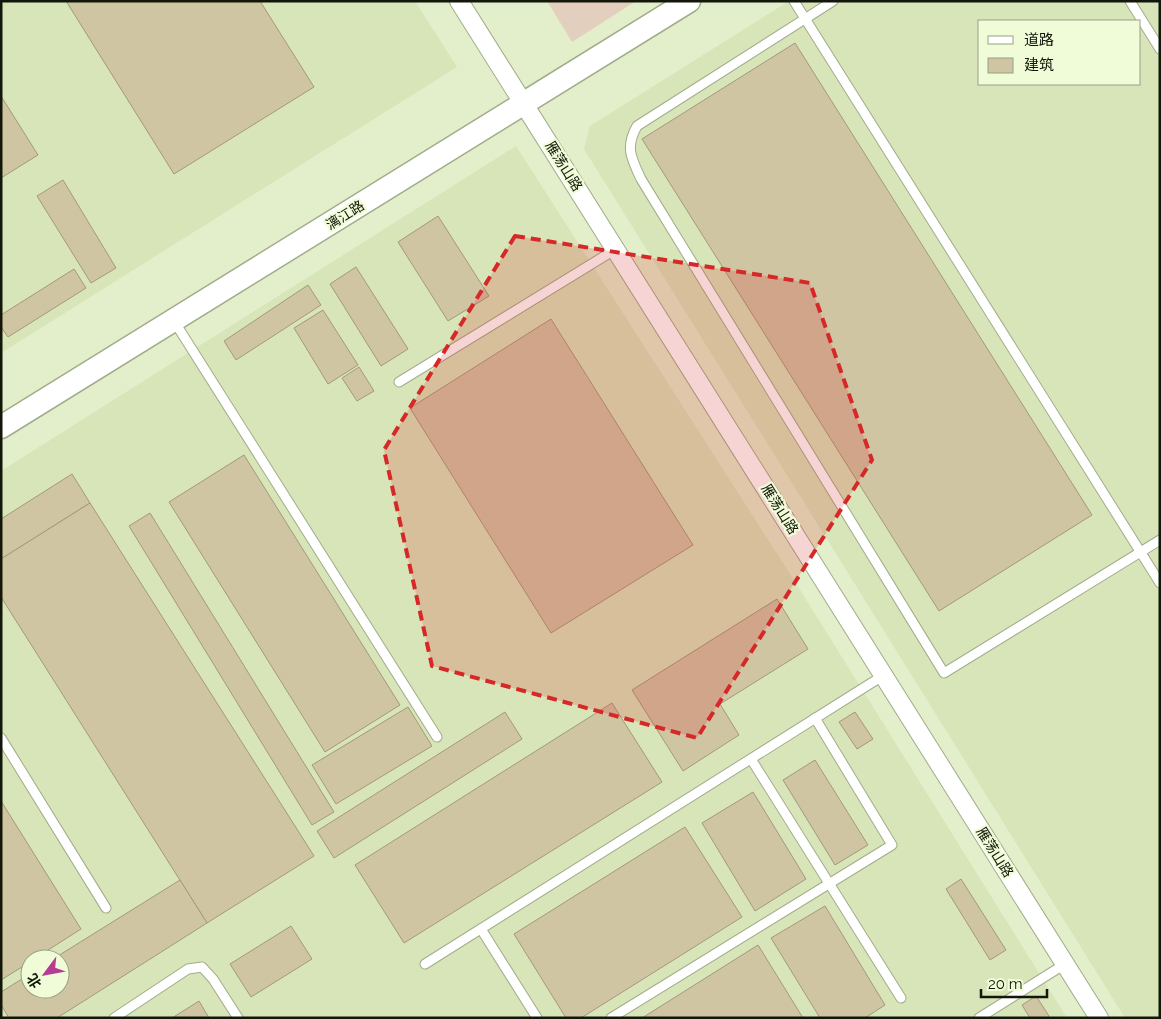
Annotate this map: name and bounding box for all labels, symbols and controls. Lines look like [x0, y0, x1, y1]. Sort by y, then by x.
legend [978, 20, 1141, 85]
text: 道路 [1024, 31, 1054, 49]
text: 建筑 [1024, 56, 1054, 74]
street label: 雁荡山路 [542, 138, 586, 194]
street label: 漓江路 [323, 197, 367, 233]
street label: 雁荡山路 [758, 481, 802, 537]
street label: 雁荡山路 [973, 824, 1017, 880]
north arrow [20, 949, 70, 999]
scale bar [981, 966, 1047, 998]
text: 北 [23, 971, 44, 991]
text: 20 m [988, 975, 1023, 993]

